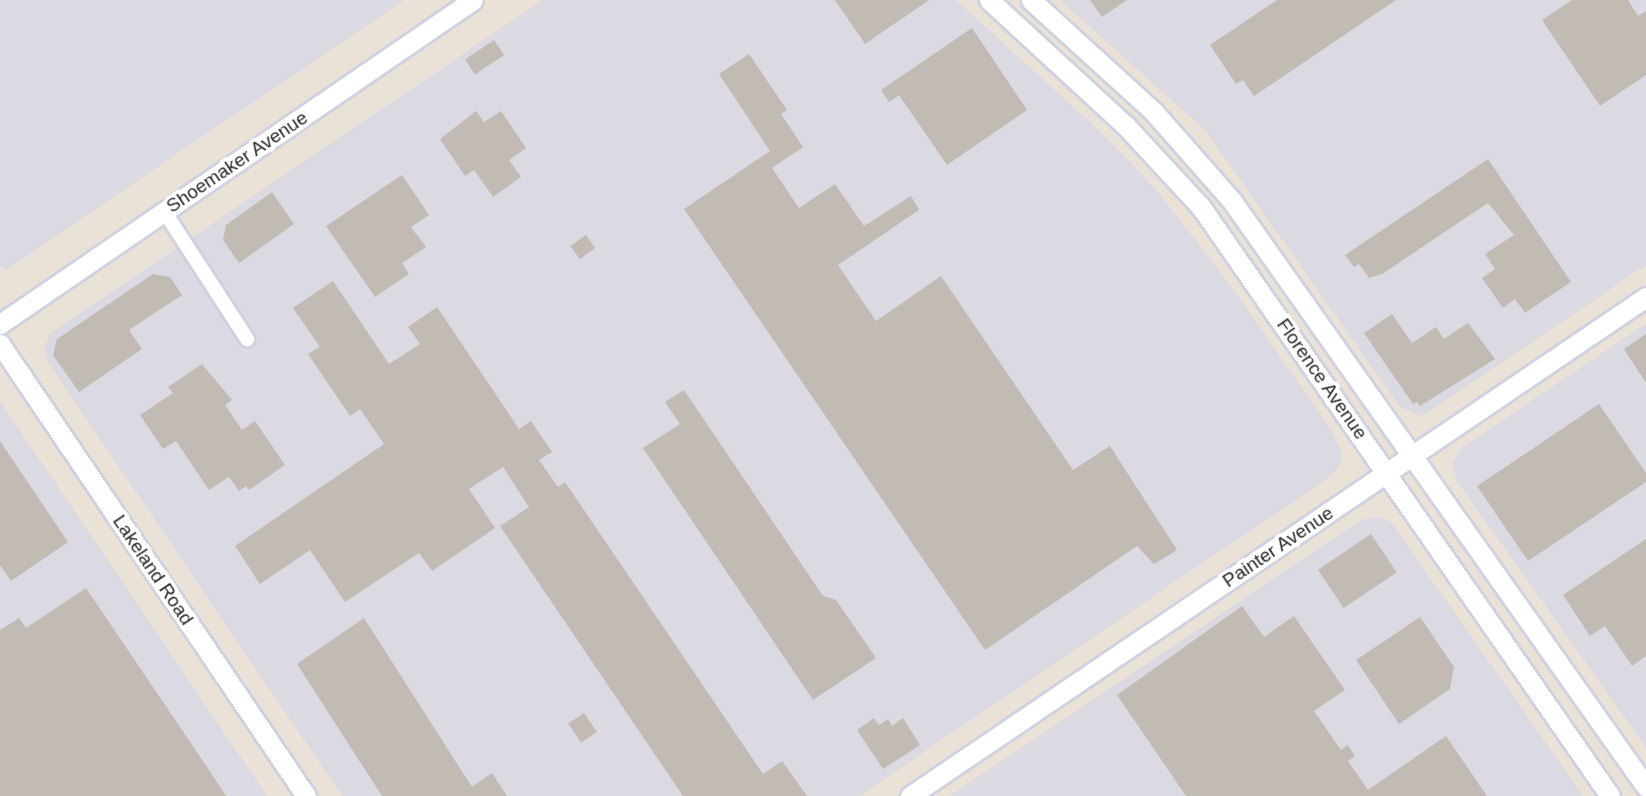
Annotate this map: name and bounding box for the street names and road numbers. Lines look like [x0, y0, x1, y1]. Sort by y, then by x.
street label: Shoemaker Avenue [162, 106, 312, 218]
street label: Florence Avenue [1272, 314, 1372, 444]
street label: Painter Avenue [1218, 501, 1338, 593]
street label: Lakeland Road [108, 511, 198, 629]

